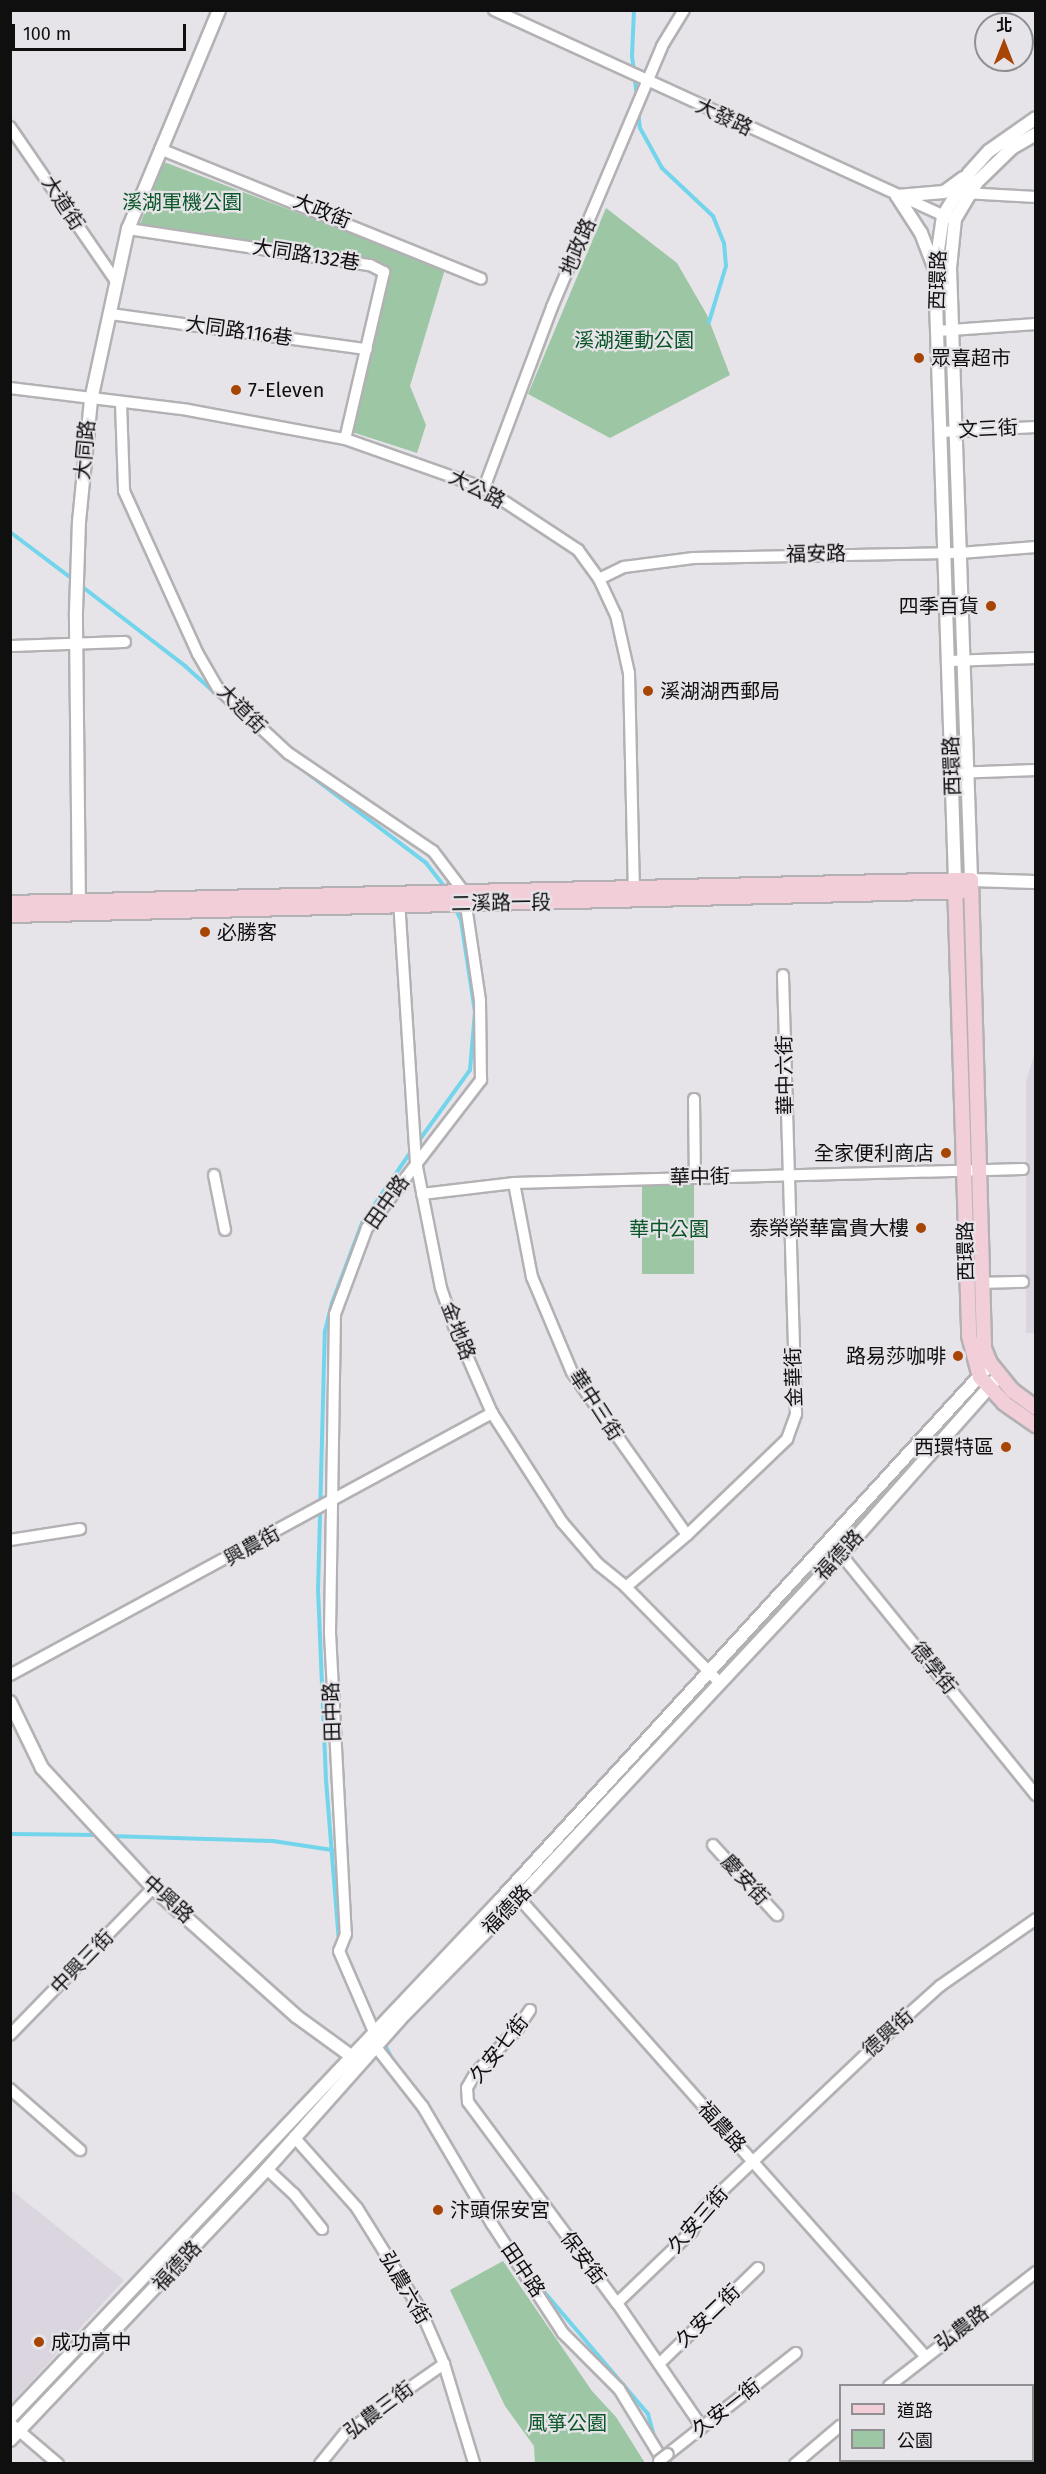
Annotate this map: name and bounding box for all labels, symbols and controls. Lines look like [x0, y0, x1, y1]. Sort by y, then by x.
scale bar [15, 12, 189, 50]
north arrow [974, 12, 1034, 72]
text: 北 [996, 16, 1012, 35]
text: 100 m [23, 23, 71, 45]
street label: 大發路 [692, 93, 756, 141]
street label: 大道街 [37, 171, 89, 235]
street label: 大政街 [290, 189, 354, 233]
park label: 溪湖軍機公園 [122, 190, 242, 214]
street label: 地政路 [555, 215, 601, 279]
street label: 大同路132巷 [251, 235, 361, 275]
street label: 西環路 [925, 250, 951, 310]
street label: 大同路116巷 [184, 312, 294, 350]
park label: 溪湖運動公園 [574, 328, 694, 352]
place label: 眾喜超市 [931, 346, 1011, 370]
marker: 眾喜超市 [912, 351, 926, 365]
place label: 7-Eleven [248, 378, 324, 402]
marker: 7-Eleven [229, 383, 243, 397]
street label: 文三街 [957, 415, 1019, 443]
street label: 大同路 [70, 419, 100, 481]
street label: 大公路 [445, 465, 509, 513]
street label: 福安路 [786, 541, 846, 567]
place label: 四季百貨 [899, 594, 979, 618]
marker: 四季百貨 [984, 599, 998, 613]
street label: 大道街 [212, 679, 272, 739]
place label: 溪湖湖西郵局 [660, 679, 780, 703]
marker: 溪湖湖西郵局 [641, 684, 655, 698]
street label: 西環路 [939, 736, 965, 796]
street label: 二溪路一段 [451, 890, 551, 916]
place label: 必勝客 [217, 920, 277, 944]
marker: 必勝客 [198, 925, 212, 939]
street label: 華中六街 [772, 1035, 798, 1115]
place label: 全家便利商店 [814, 1141, 934, 1165]
marker: 全家便利商店 [939, 1146, 953, 1160]
street label: 華中街 [670, 1164, 730, 1190]
street label: 田中路 [360, 1171, 414, 1233]
place label: 泰榮榮華富貴大樓 [749, 1216, 909, 1240]
park label: 華中公園 [629, 1217, 709, 1241]
marker: 泰榮榮華富貴大樓 [914, 1221, 928, 1235]
street label: 西環路 [953, 1221, 979, 1281]
street label: 金地路 [436, 1299, 480, 1363]
place label: 路易莎咖啡 [846, 1344, 946, 1368]
street label: 金華街 [781, 1347, 807, 1407]
marker: 路易莎咖啡 [951, 1349, 965, 1363]
street label: 華中三街 [564, 1365, 628, 1445]
place label: 西環特區 [914, 1435, 994, 1459]
marker: 西環特區 [999, 1440, 1013, 1454]
street label: 興農街 [220, 1521, 284, 1571]
street label: 福德路 [810, 1525, 868, 1585]
street label: 德學街 [906, 1637, 962, 1699]
street label: 田中路 [319, 1682, 345, 1742]
street label: 慶安街 [716, 1850, 774, 1910]
street label: 中興路 [138, 1870, 198, 1928]
street label: 福德路 [478, 1880, 536, 1940]
street label: 中興三街 [46, 1925, 118, 1999]
street label: 德興街 [858, 2004, 918, 2062]
street label: 久安七街 [465, 2010, 533, 2088]
street label: 福農路 [693, 2097, 751, 2157]
street label: 久安三街 [663, 2182, 733, 2258]
place label: 汴頭保安宮 [450, 2198, 550, 2222]
marker: 汴頭保安宮 [431, 2203, 445, 2217]
street label: 保安街 [555, 2227, 611, 2289]
street label: 福德路 [148, 2236, 206, 2296]
street label: 田中路 [496, 2238, 550, 2302]
street label: 弘農六街 [375, 2247, 435, 2329]
street label: 久安二街 [671, 2280, 745, 2352]
street label: 弘農路 [931, 2300, 993, 2356]
place label: 成功高中 [51, 2330, 131, 2354]
marker: 成功高中 [32, 2335, 46, 2349]
street label: 久安一街 [687, 2374, 765, 2442]
street label: 弘農三街 [340, 2376, 418, 2444]
legend [839, 2384, 1034, 2462]
text: 道路 [897, 2400, 933, 2422]
park label: 風箏公園 [527, 2411, 607, 2435]
text: 公園 [897, 2430, 933, 2452]

